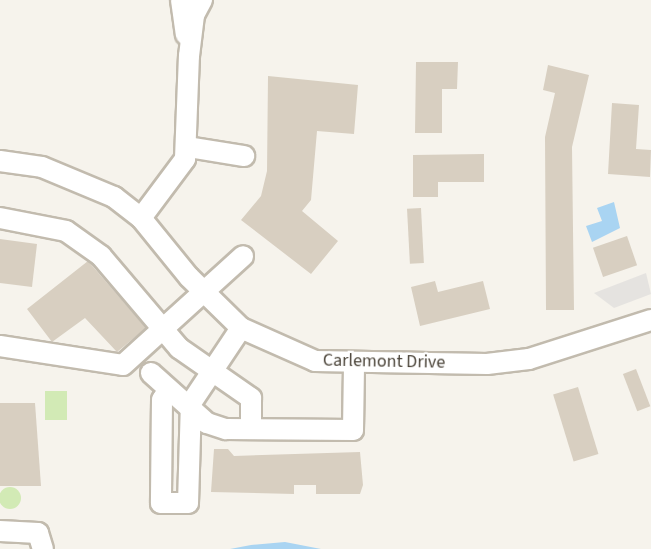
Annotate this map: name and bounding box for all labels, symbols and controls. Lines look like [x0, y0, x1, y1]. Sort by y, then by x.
street label: Carlemont Drive [323, 350, 445, 374]

